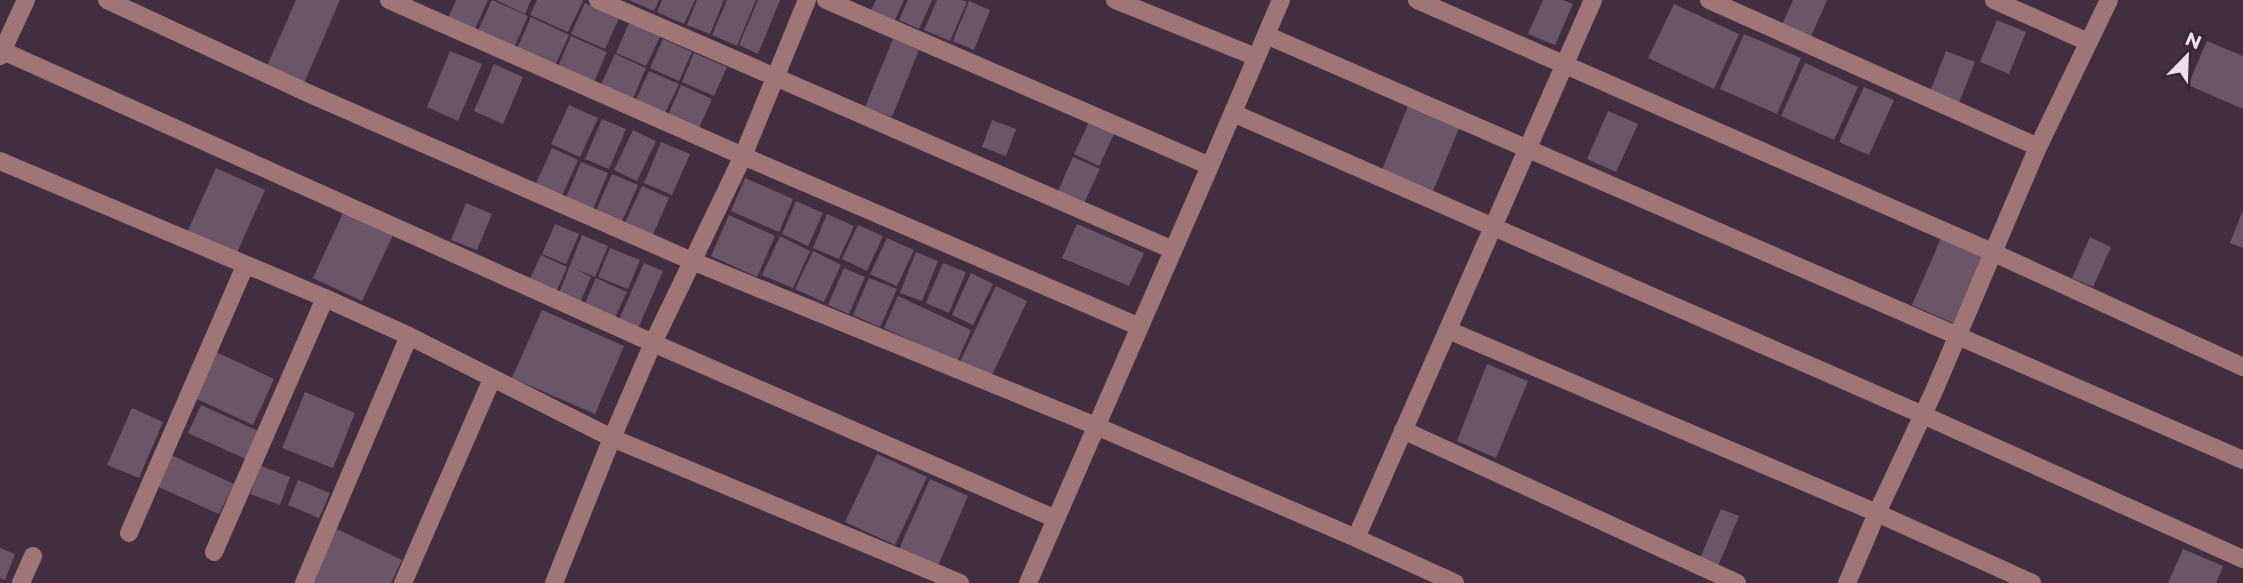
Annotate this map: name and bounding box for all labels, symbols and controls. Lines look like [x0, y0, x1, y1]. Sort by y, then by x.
north arrow [2152, 21, 2222, 91]
text: N [2182, 27, 2205, 54]

